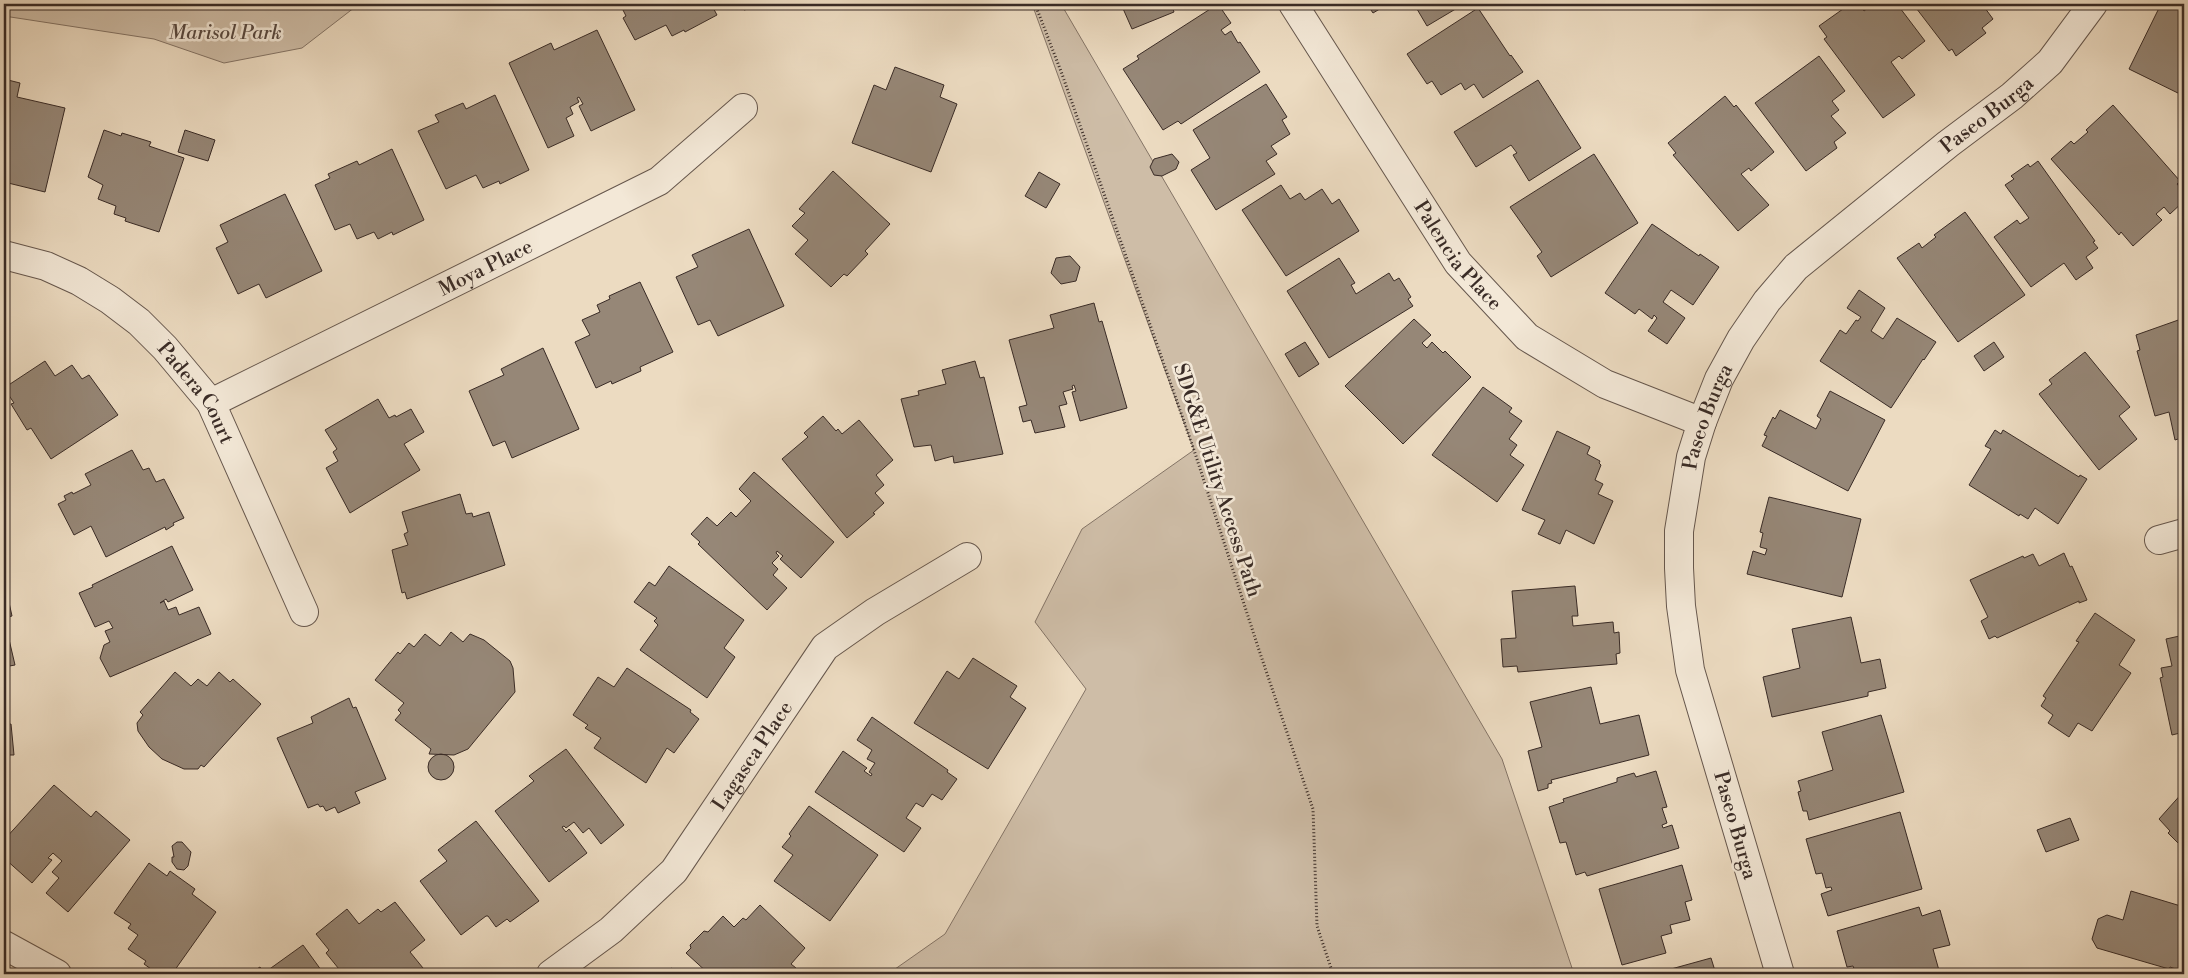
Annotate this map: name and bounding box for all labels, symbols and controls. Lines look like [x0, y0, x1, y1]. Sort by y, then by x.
park label: Marisol Park [168, 21, 282, 46]
street label: Paseo Burga [1935, 71, 2040, 159]
street label: Palencia Place [1408, 196, 1507, 316]
street label: Moya Place [434, 235, 537, 302]
street label: Padera Court [151, 337, 239, 448]
street label: Paseo Burga [1678, 359, 1739, 472]
street label: SDG&E Utility Access Path [1167, 361, 1266, 600]
street label: Lagasca Place [707, 697, 799, 816]
street label: Paseo Burga [1707, 768, 1762, 883]

